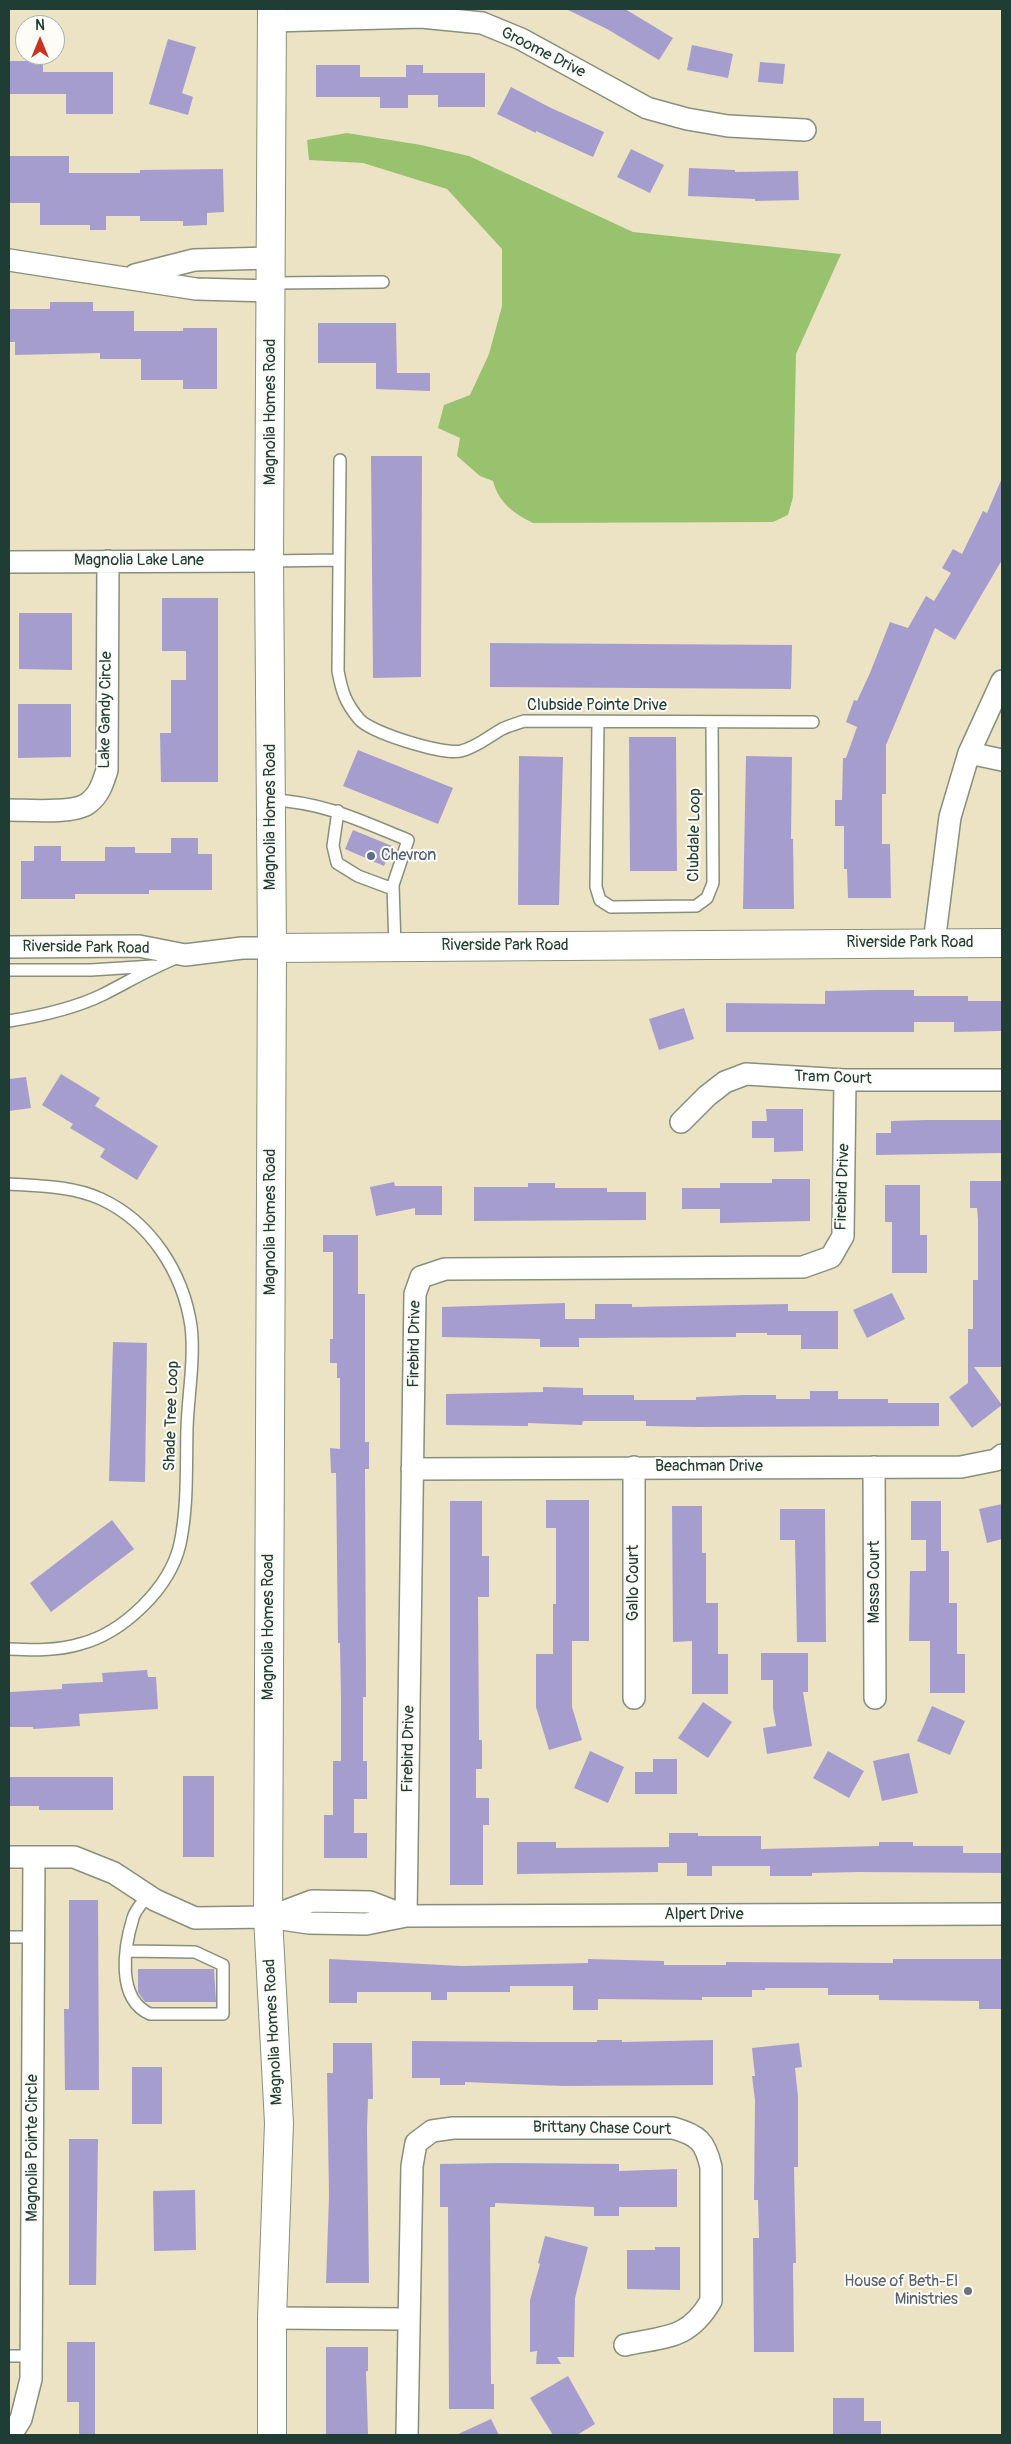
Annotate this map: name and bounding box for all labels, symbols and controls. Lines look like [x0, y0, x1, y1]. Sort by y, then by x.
north arrow [15, 15, 65, 65]
text: N [35, 17, 45, 34]
street label: Groome Drive [497, 23, 589, 83]
street label: Magnolia Homes Road [261, 339, 281, 485]
street label: Magnolia Lake Lane [74, 551, 204, 571]
street label: Lake Gandy Circle [95, 651, 117, 769]
street label: Clubside Pointe Drive [527, 696, 667, 716]
street label: Magnolia Homes Road [261, 744, 281, 890]
street label: Clubdale Loop [685, 788, 705, 882]
place label: Chevron [381, 846, 436, 866]
marker: Chevron [365, 850, 377, 862]
street label: Riverside Park Road [846, 933, 974, 953]
street label: Riverside Park Road [441, 936, 569, 956]
street label: Riverside Park Road [22, 937, 150, 959]
street label: Tram Court [794, 1067, 872, 1089]
street label: Firebird Drive [832, 1143, 854, 1231]
street label: Magnolia Homes Road [261, 1149, 281, 1295]
street label: Firebird Drive [405, 1300, 425, 1388]
street label: Shade Tree Loop [160, 1360, 184, 1472]
street label: Beachman Drive [655, 1457, 763, 1477]
street label: Massa Court [865, 1541, 885, 1623]
street label: Gallo Court [624, 1545, 644, 1621]
street label: Magnolia Homes Road [259, 1554, 279, 1700]
street label: Firebird Drive [399, 1705, 419, 1793]
street label: Alpert Drive [664, 1905, 744, 1925]
street label: Magnolia Homes Road [261, 1958, 287, 2106]
street label: Magnolia Pointe Circle [23, 2074, 43, 2222]
street label: Brittany Chase Court [533, 2118, 671, 2140]
place label: House of Beth-El Ministries [844, 2272, 958, 2310]
marker: House of Beth-El Ministries [962, 2285, 974, 2297]

